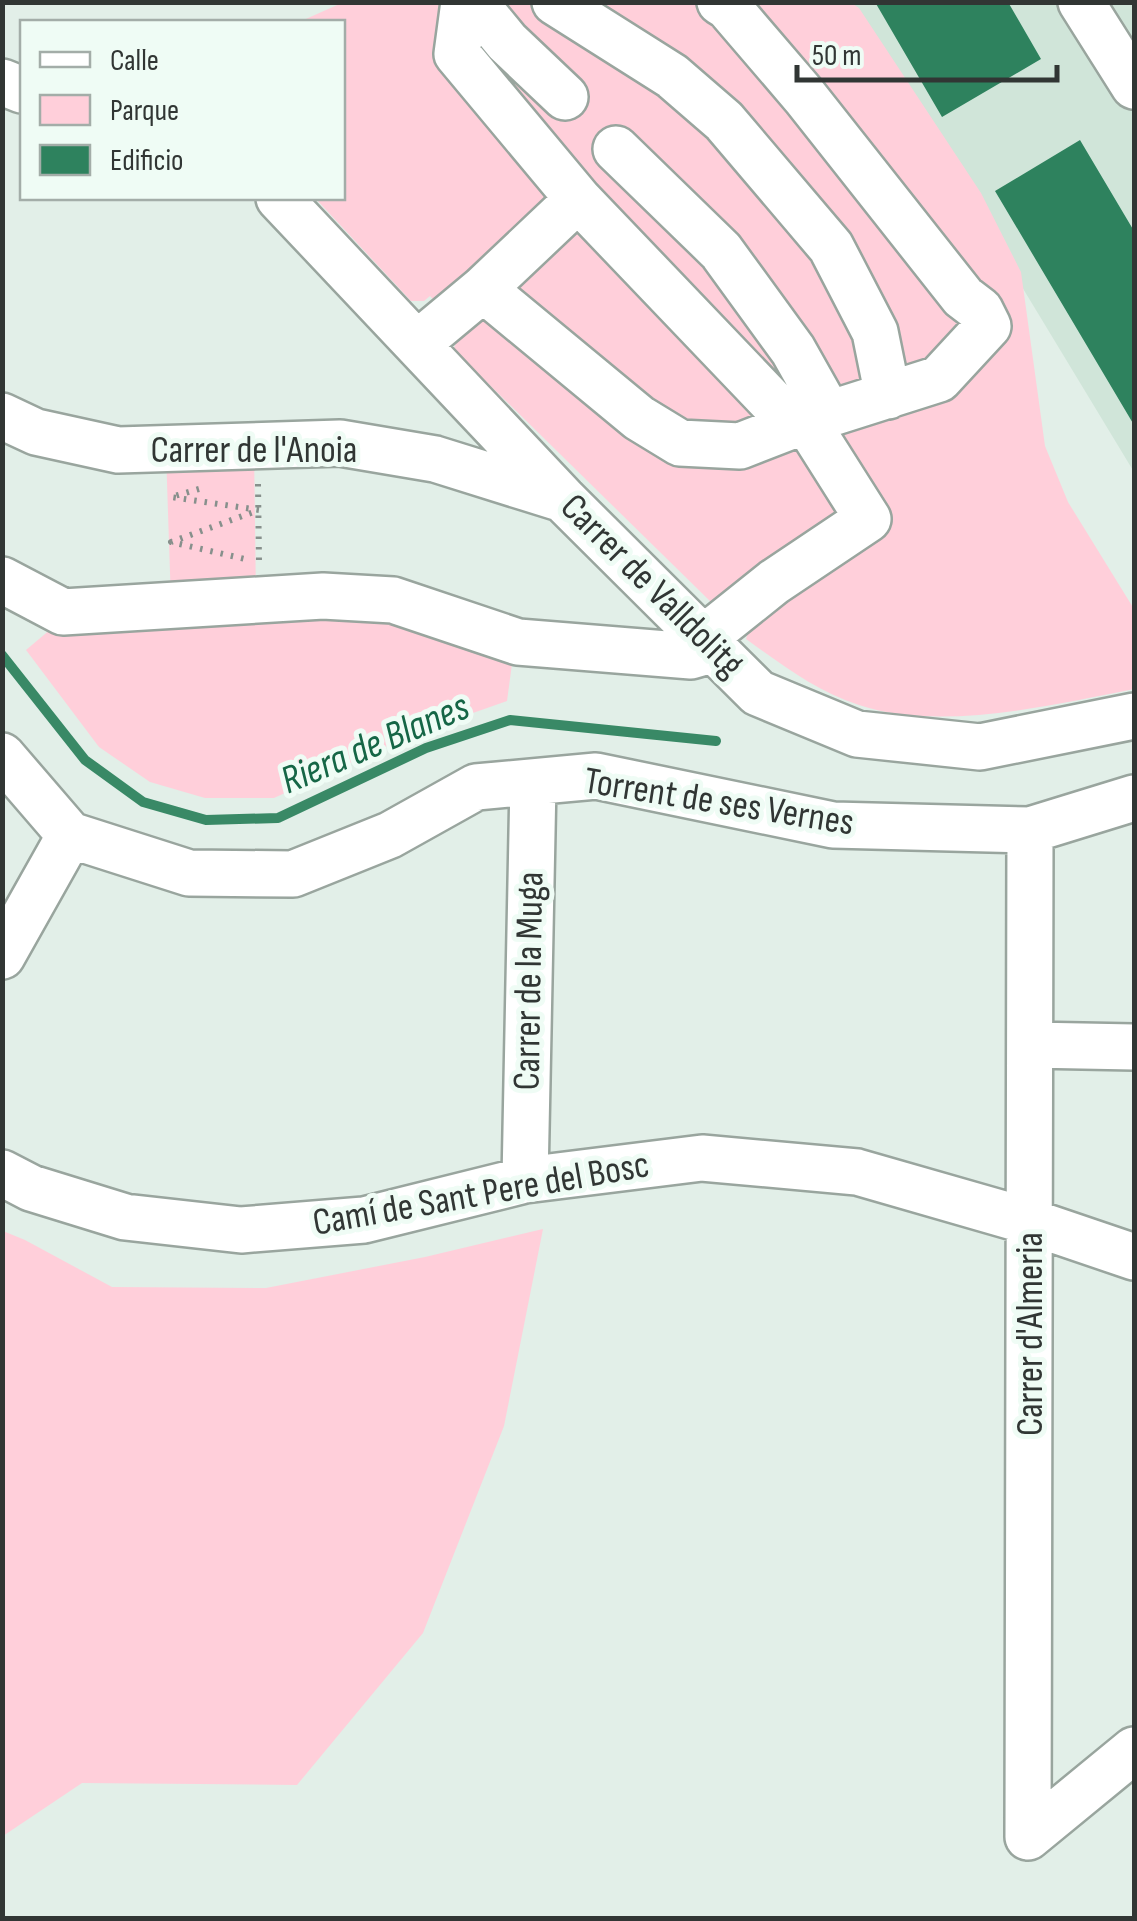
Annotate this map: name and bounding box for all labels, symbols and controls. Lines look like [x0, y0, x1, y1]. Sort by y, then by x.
legend [20, 20, 345, 200]
scale bar [797, 20, 1057, 82]
text: 50 m [812, 38, 861, 74]
text: Calle [110, 43, 159, 79]
text: Parque [110, 93, 179, 129]
text: Edificio [110, 143, 183, 179]
street label: Carrer de l'Anoia [151, 428, 357, 473]
street label: Carrer de Valldolitg [551, 485, 753, 687]
water label: Riera de Blanes [274, 683, 476, 805]
street label: Torrent de ses Vernes [581, 758, 857, 846]
street label: Carrer de la Muga [505, 871, 553, 1091]
street label: Camí de Sant Pere del Bosc [309, 1142, 653, 1246]
street label: Carrer d'Almeria [1008, 1232, 1053, 1436]

